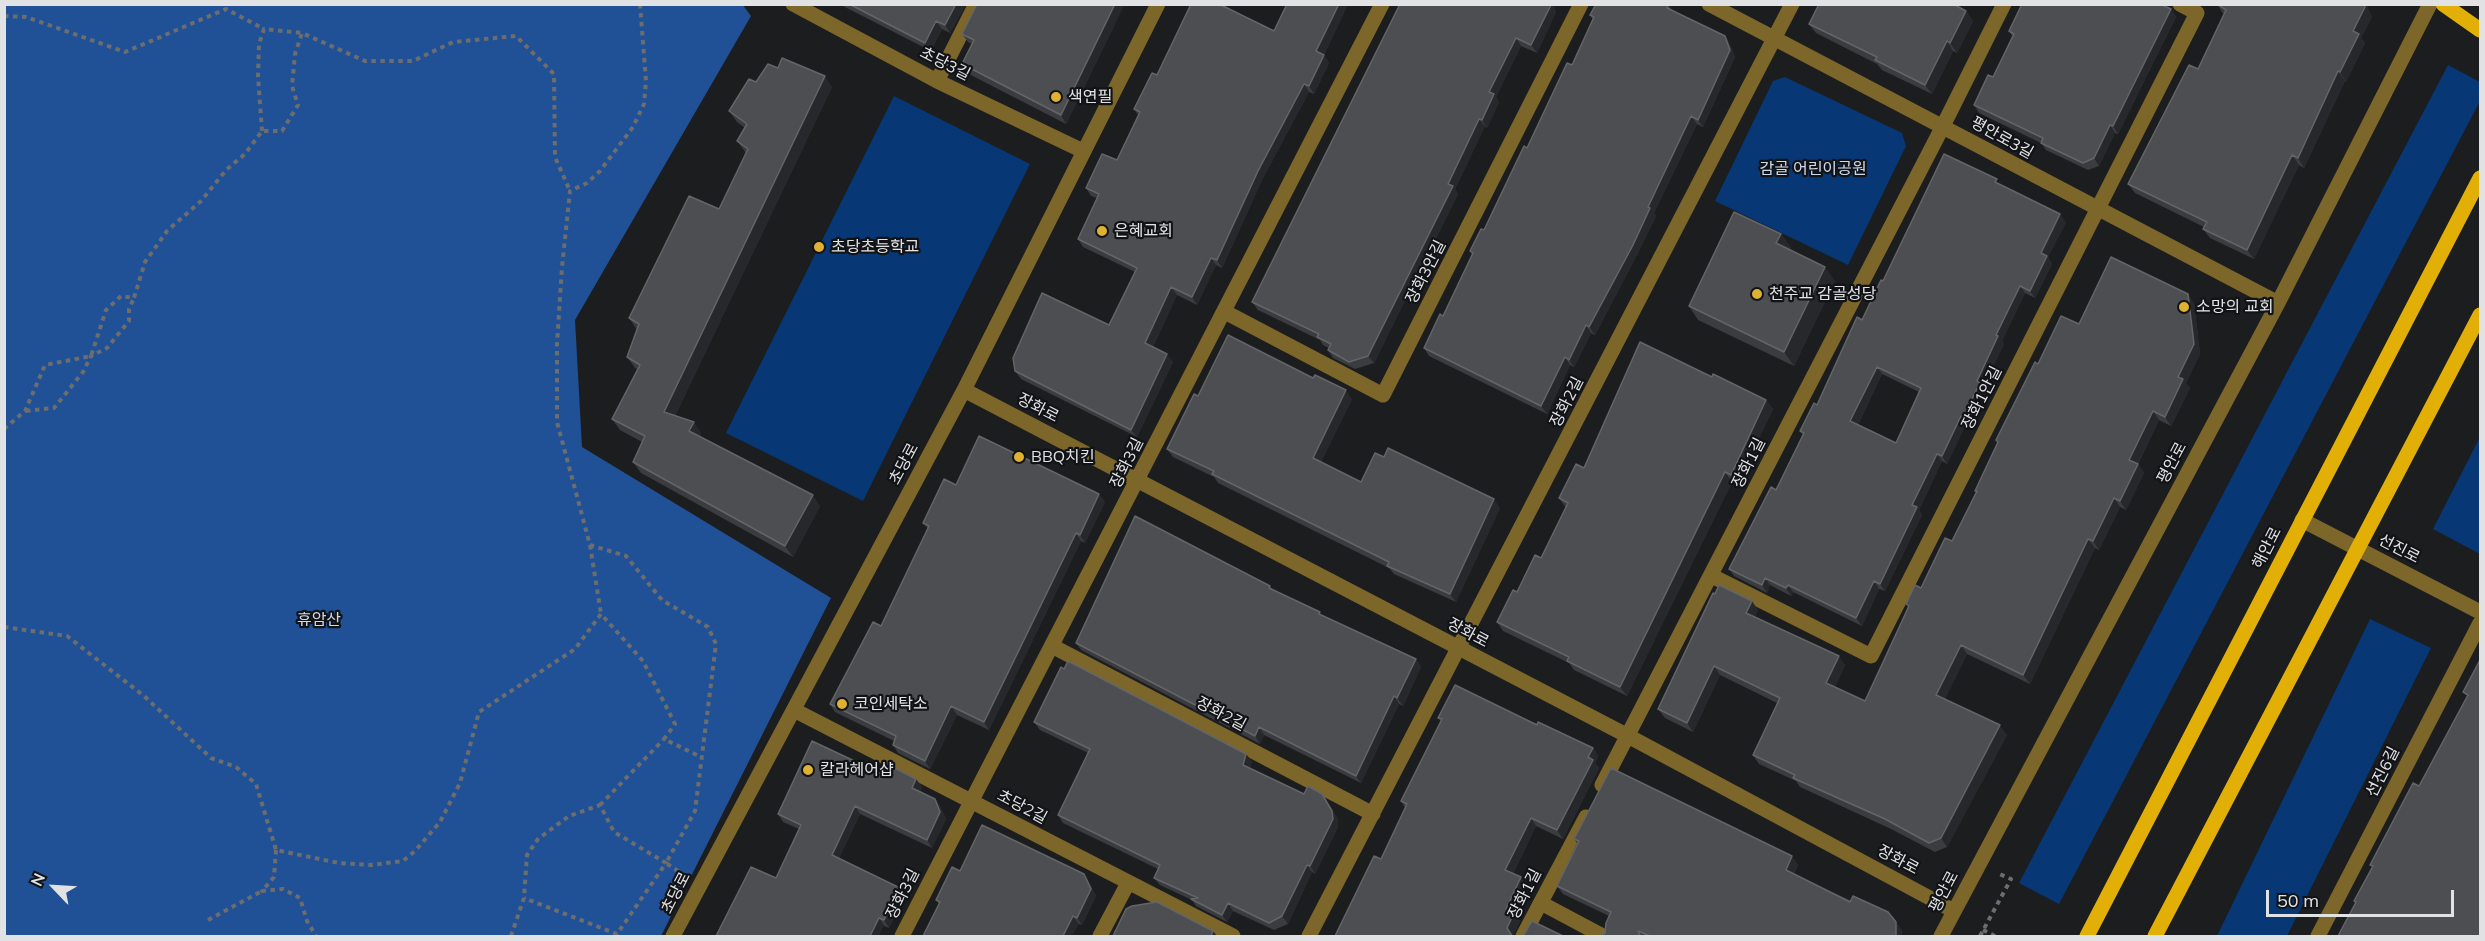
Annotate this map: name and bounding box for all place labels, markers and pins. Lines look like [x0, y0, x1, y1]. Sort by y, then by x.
place label: 색연필 [1068, 87, 1112, 107]
marker: 색연필 [1049, 90, 1063, 104]
place label: 은혜교회 [1114, 221, 1173, 241]
marker: 은혜교회 [1095, 224, 1109, 238]
place label: 초당초등학교 [831, 237, 919, 257]
marker: 초당초등학교 [812, 240, 826, 254]
place label: 천주교 감골성당 [1769, 284, 1876, 304]
marker: 천주교 감골성당 [1750, 287, 1764, 301]
place label: 소망의 교회 [2196, 297, 2274, 317]
marker: 소망의 교회 [2177, 300, 2191, 314]
place label: BBQ치킨 [1031, 447, 1095, 467]
marker: BBQ치킨 [1012, 450, 1026, 464]
place label: 코인세탁소 [854, 694, 928, 714]
marker: 코인세탁소 [835, 697, 849, 711]
place label: 칼라헤어샵 [820, 760, 894, 780]
marker: 칼라헤어샵 [801, 763, 815, 777]

